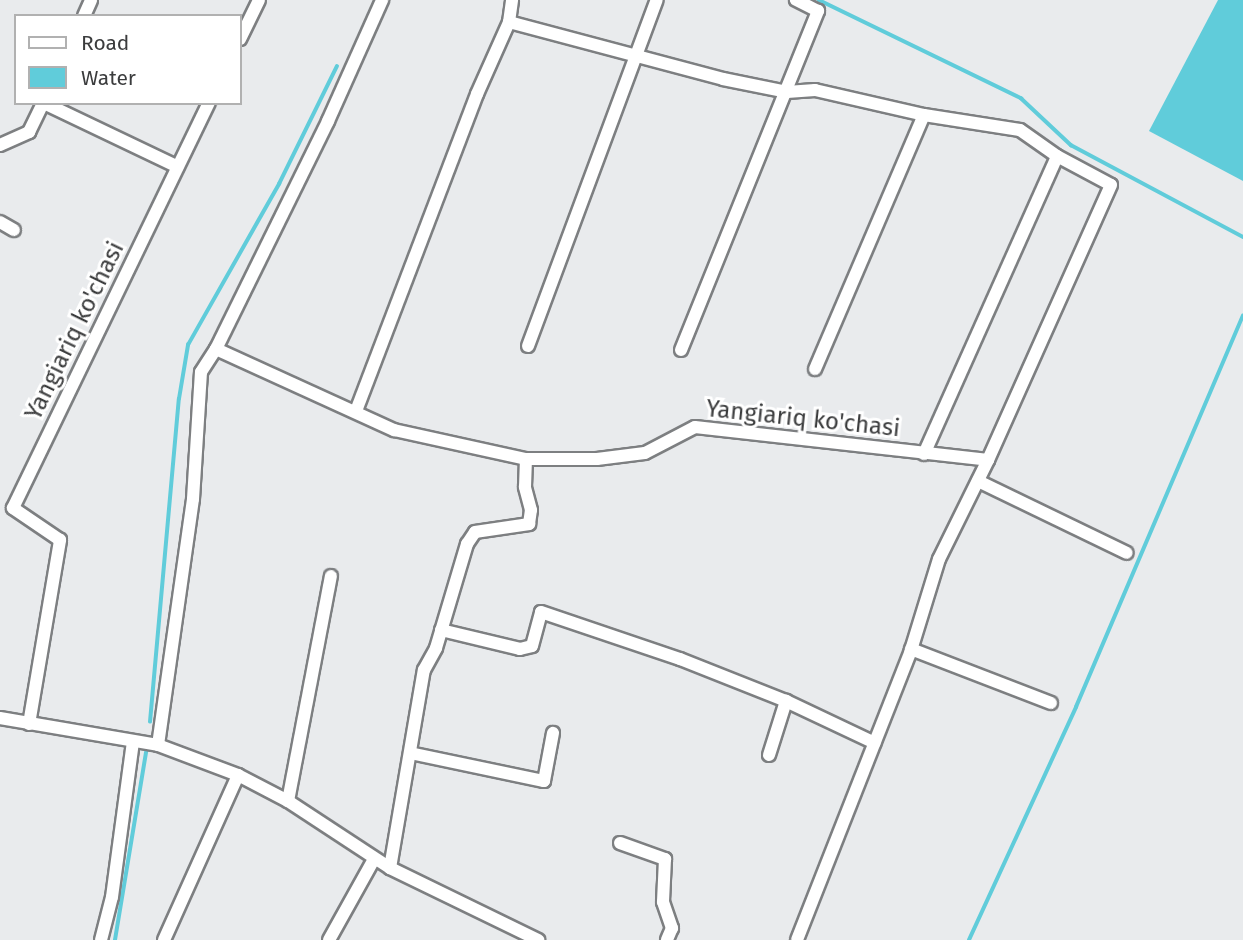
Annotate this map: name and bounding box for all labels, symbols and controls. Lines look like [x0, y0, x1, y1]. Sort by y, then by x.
legend [14, 14, 242, 105]
text: Road [81, 30, 129, 56]
text: Water [81, 65, 136, 91]
street label: Yangiariq ko'chasi [19, 237, 131, 425]
street label: Yangiariq ko'chasi [705, 395, 901, 443]

